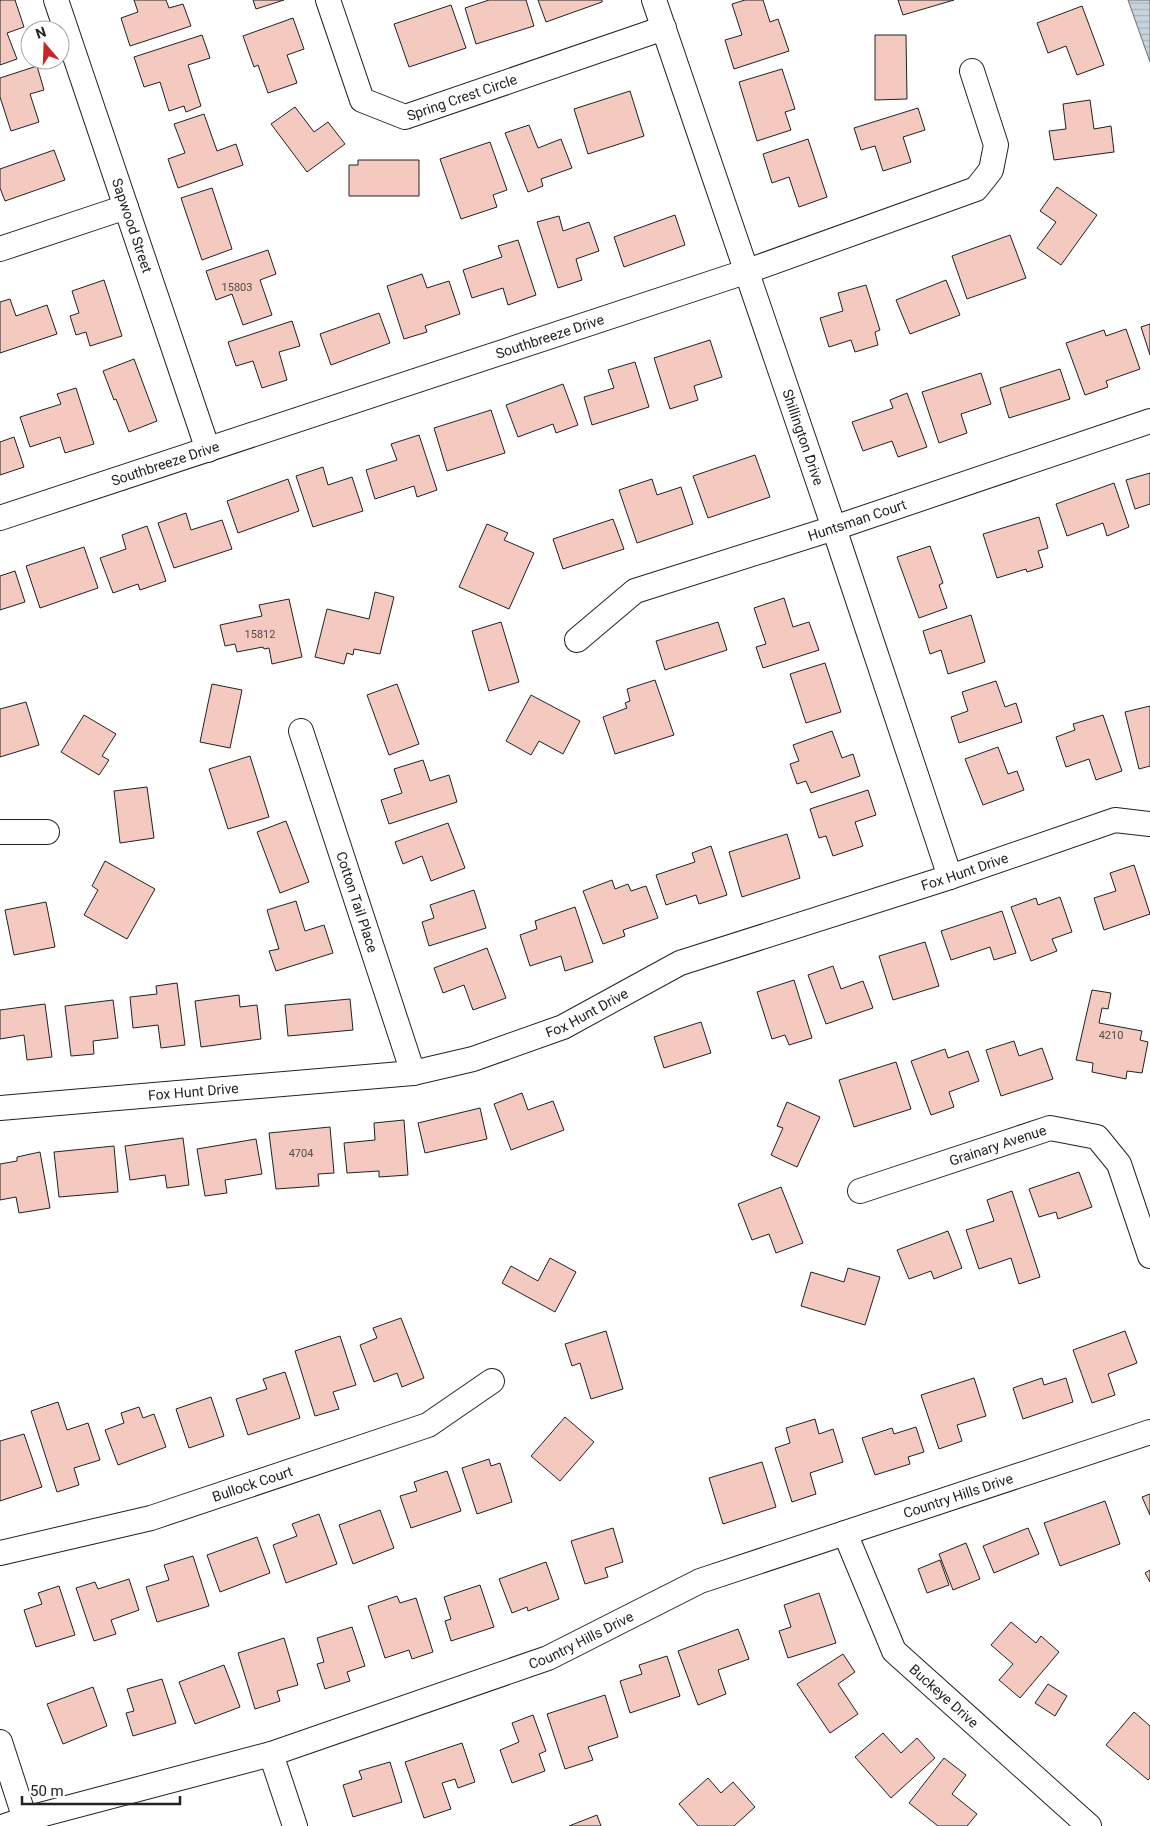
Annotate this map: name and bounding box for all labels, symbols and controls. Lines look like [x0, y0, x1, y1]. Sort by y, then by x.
north arrow [20, 20, 70, 70]
text: N [33, 24, 48, 42]
street label: Spring Crest Circle [405, 71, 519, 124]
street label: Sapwood Street [109, 176, 156, 275]
house number: 15803 [222, 281, 252, 294]
street label: Southbreeze Drive [494, 311, 606, 362]
street label: Shillington Drive [779, 387, 827, 487]
street label: Southbreeze Drive [109, 438, 221, 489]
street label: Huntsman Court [806, 496, 909, 544]
house number: 15812 [245, 628, 275, 641]
street label: Fox Hunt Drive [919, 849, 1010, 894]
street label: Cotton Tail Place [333, 850, 381, 955]
street label: Fox Hunt Drive [543, 985, 631, 1041]
house number: 4210 [1099, 1029, 1123, 1042]
street label: Fox Hunt Drive [147, 1080, 239, 1103]
street label: Grainary Avenue [947, 1122, 1048, 1169]
house number: 4704 [289, 1147, 313, 1160]
street label: Bullock Court [210, 1463, 295, 1505]
street label: Country Hills Drive [901, 1470, 1015, 1521]
street label: Country Hills Drive [526, 1608, 636, 1672]
street label: Buckeye Drive [906, 1661, 982, 1731]
scale bar [22, 1774, 180, 1806]
text: 50 m [30, 1782, 64, 1800]

